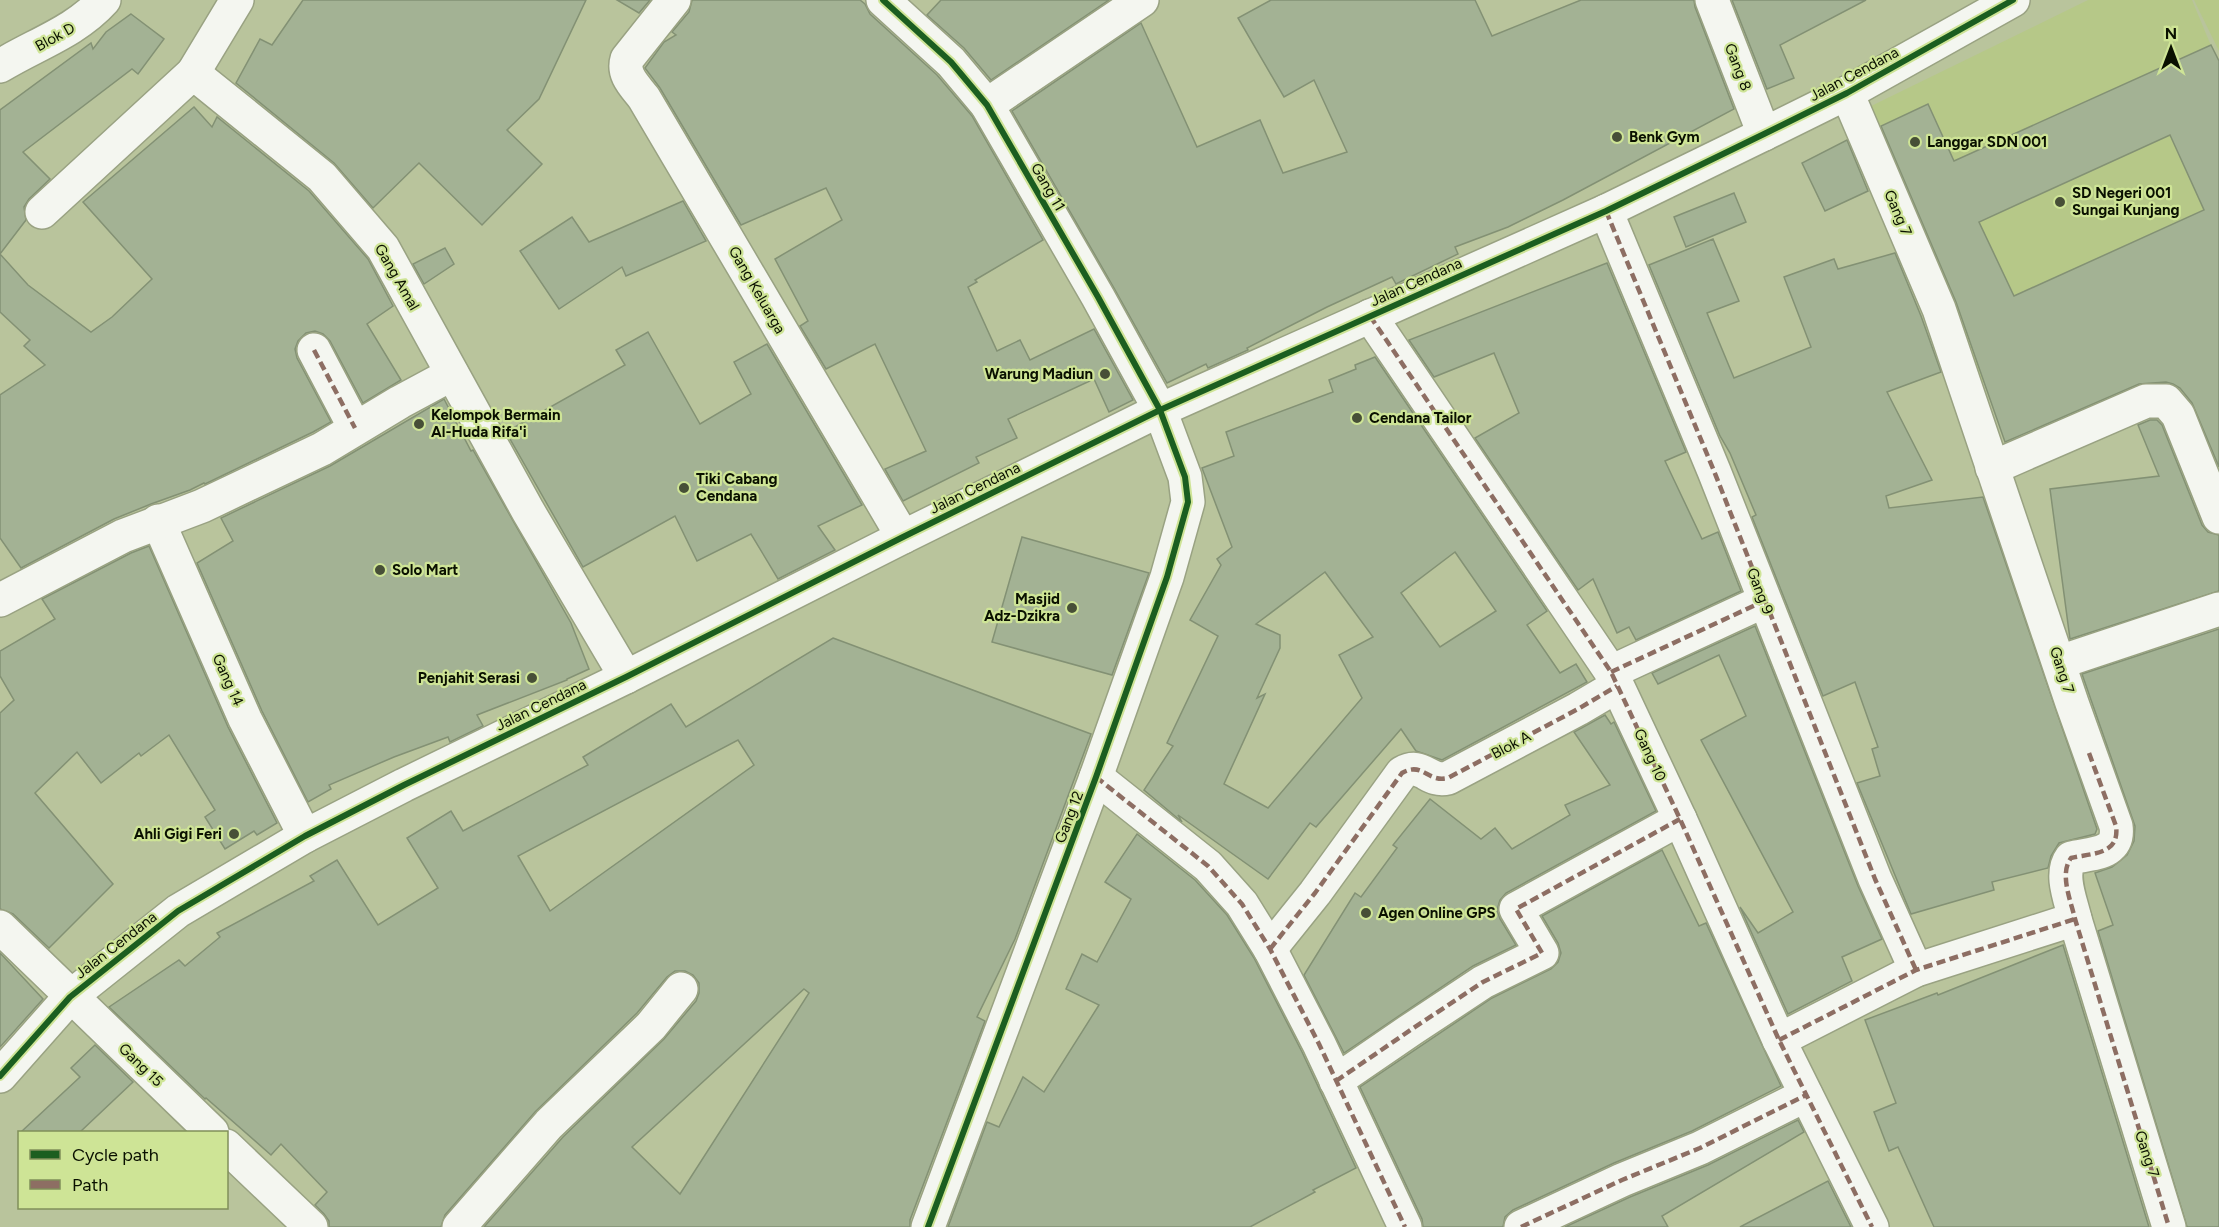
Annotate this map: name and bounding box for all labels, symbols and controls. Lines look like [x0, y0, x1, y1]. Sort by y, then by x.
north arrow [2141, 18, 2201, 78]
street label: Blok D [32, 19, 78, 55]
text: N [2165, 24, 2177, 43]
street label: Gang 8 [1721, 41, 1755, 93]
street label: Jalan Cendana [1806, 43, 1902, 105]
place label: Benk Gym [1629, 128, 1700, 146]
marker: Benk Gym [1610, 130, 1624, 144]
place label: Langgar SDN 001 [1927, 133, 2047, 151]
marker: Langgar SDN 001 [1908, 135, 1922, 149]
street label: Gang 11 [1027, 160, 1069, 214]
place label: SD Negeri 001 Sungai Kunjang [2072, 184, 2179, 219]
street label: Gang 7 [1880, 187, 1916, 239]
marker: SD Negeri 001 Sungai Kunjang [2053, 195, 2067, 209]
street label: Gang Amal [371, 241, 423, 313]
street label: Gang Keluarga [725, 243, 789, 337]
street label: Jalan Cendana [1367, 254, 1465, 310]
place label: Warung Madiun [985, 365, 1093, 383]
marker: Warung Madiun [1098, 367, 1112, 381]
place label: Kelompok Bermain Al-Huda Rifa'i [431, 406, 560, 441]
place label: Cendana Tailor [1369, 409, 1472, 427]
marker: Cendana Tailor [1350, 411, 1364, 425]
marker: Kelompok Bermain Al-Huda Rifa'i [412, 417, 426, 431]
street label: Jalan Cendana [927, 458, 1023, 518]
place label: Tiki Cabang Cendana [696, 470, 778, 505]
marker: Tiki Cabang Cendana [677, 481, 691, 495]
place label: Solo Mart [392, 561, 458, 579]
marker: Solo Mart [373, 563, 387, 577]
street label: Gang 9 [1743, 565, 1777, 617]
place label: Masjid Adz-Dzikra [984, 590, 1060, 625]
marker: Masjid Adz-Dzikra [1065, 601, 1079, 615]
street label: Gang 7 [2046, 644, 2078, 696]
street label: Gang 14 [209, 651, 247, 709]
place label: Penjahit Serasi [418, 669, 520, 687]
marker: Penjahit Serasi [525, 671, 539, 685]
street label: Jalan Cendana [493, 675, 589, 735]
street label: Gang 10 [1630, 726, 1670, 784]
street label: Blok A [1488, 727, 1534, 763]
street label: Gang 12 [1051, 788, 1087, 846]
place label: Ahli Gigi Feri [134, 825, 222, 843]
marker: Ahli Gigi Feri [227, 827, 241, 841]
place label: Agen Online GPS [1378, 904, 1496, 922]
marker: Agen Online GPS [1359, 906, 1373, 920]
street label: Jalan Cendana [72, 908, 160, 982]
street label: Gang 15 [115, 1040, 167, 1090]
street label: Gang 7 [2131, 1128, 2163, 1180]
legend [18, 1131, 228, 1209]
text: Cycle path [72, 1144, 159, 1166]
text: Path [72, 1174, 108, 1196]

